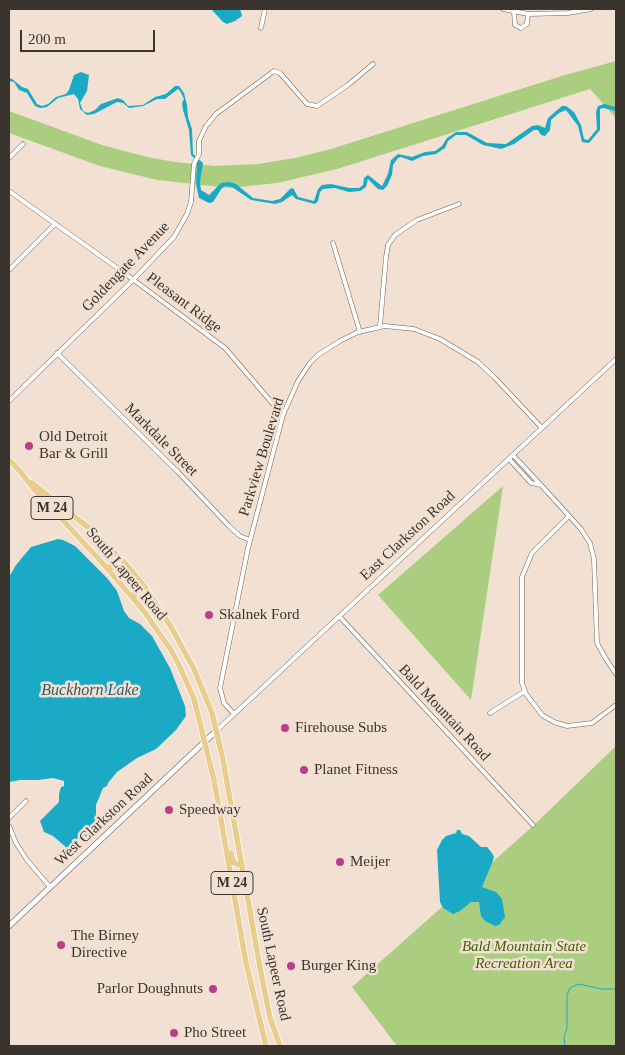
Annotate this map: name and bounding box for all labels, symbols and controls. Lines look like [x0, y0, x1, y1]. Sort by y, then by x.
scale bar [22, 20, 158, 52]
text: 200 m [28, 31, 66, 47]
street label: Goldengate Avenue [78, 218, 174, 316]
street label: Pleasant Ridge [143, 269, 225, 337]
street label: Parkview Boulevard [235, 396, 289, 518]
street label: Markdale Street [121, 400, 201, 480]
place label: Old Detroit Bar & Grill [39, 428, 108, 463]
marker: Old Detroit Bar & Grill [23, 440, 35, 452]
street label: East Clarkston Road [357, 487, 459, 585]
road number: M 24 [31, 496, 73, 520]
street label: South Lapeer Road [82, 524, 170, 624]
place label: Skalnek Ford [219, 606, 299, 624]
marker: Skalnek Ford [203, 609, 215, 621]
street label: Bald Mountain Road [395, 661, 493, 765]
water label: Buckhorn Lake [41, 681, 139, 701]
place label: Firehouse Subs [295, 719, 387, 737]
marker: Firehouse Subs [279, 722, 291, 734]
place label: Planet Fitness [314, 761, 398, 779]
marker: Planet Fitness [298, 764, 310, 776]
street label: West Clarkston Road [51, 770, 157, 870]
place label: Speedway [179, 801, 241, 819]
marker: Speedway [163, 804, 175, 816]
place label: Meijer [350, 853, 390, 871]
marker: Meijer [334, 856, 346, 868]
road number: M 24 [211, 871, 253, 894]
street label: South Lapeer Road [252, 905, 294, 1023]
place label: The Birney Directive [71, 927, 139, 962]
park label: Bald Mountain State Recreation Area [462, 938, 586, 973]
marker: The Birney Directive [55, 939, 67, 951]
place label: Burger King [301, 957, 376, 975]
marker: Burger King [285, 960, 297, 972]
place label: Parlor Doughnuts [97, 980, 203, 998]
marker: Parlor Doughnuts [207, 983, 219, 995]
place label: Pho Street [184, 1024, 246, 1042]
marker: Pho Street [168, 1027, 180, 1039]

